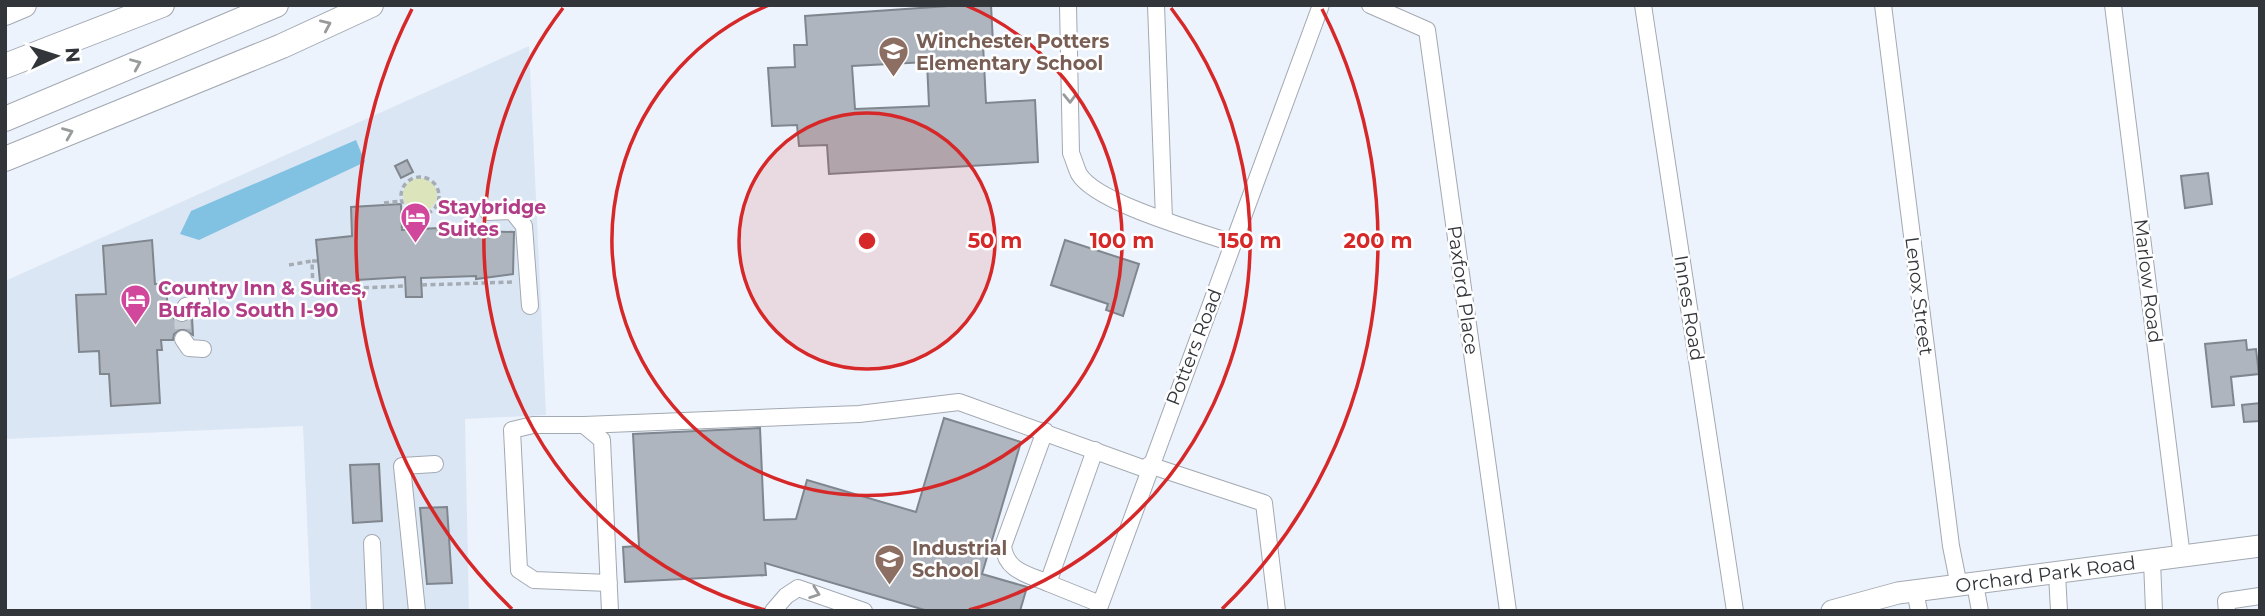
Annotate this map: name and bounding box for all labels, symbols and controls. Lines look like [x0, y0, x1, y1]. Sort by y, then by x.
one-way arrow [319, 20, 331, 34]
north arrow [21, 21, 91, 91]
place label: Winchester Potters Elementary School [916, 30, 1109, 75]
school or university icon: Winchester Potters Elementary School [876, 35, 910, 79]
text: N [60, 46, 84, 63]
one-way arrow [129, 58, 141, 72]
one-way arrow [1063, 93, 1078, 104]
one-way arrow [62, 128, 74, 142]
place label: Staybridge Suites [438, 196, 546, 241]
hotel icon: Staybridge Suites [398, 201, 432, 245]
street label: Marlow Road [2129, 218, 2167, 344]
street label: Paxford Place [1443, 224, 1483, 356]
text: 50 m [968, 228, 1022, 253]
text: 100 m [1090, 228, 1154, 253]
text: 150 m [1219, 228, 1281, 253]
text: 200 m [1344, 228, 1412, 253]
centre of rings [855, 229, 879, 253]
street label: Lenox Street [1900, 235, 1938, 357]
street label: Innes Road [1669, 253, 1709, 363]
place label: Country Inn & Suites, Buffalo South I-90 [158, 277, 366, 322]
hotel icon: Country Inn & Suites, Buffalo South I-90 [118, 282, 152, 326]
street label: Potters Road [1161, 285, 1227, 409]
place label: Industrial School [912, 537, 1007, 582]
school or university icon: Industrial School [872, 542, 906, 586]
street label: Orchard Park Road [1954, 551, 2137, 597]
one-way arrow [808, 585, 820, 599]

